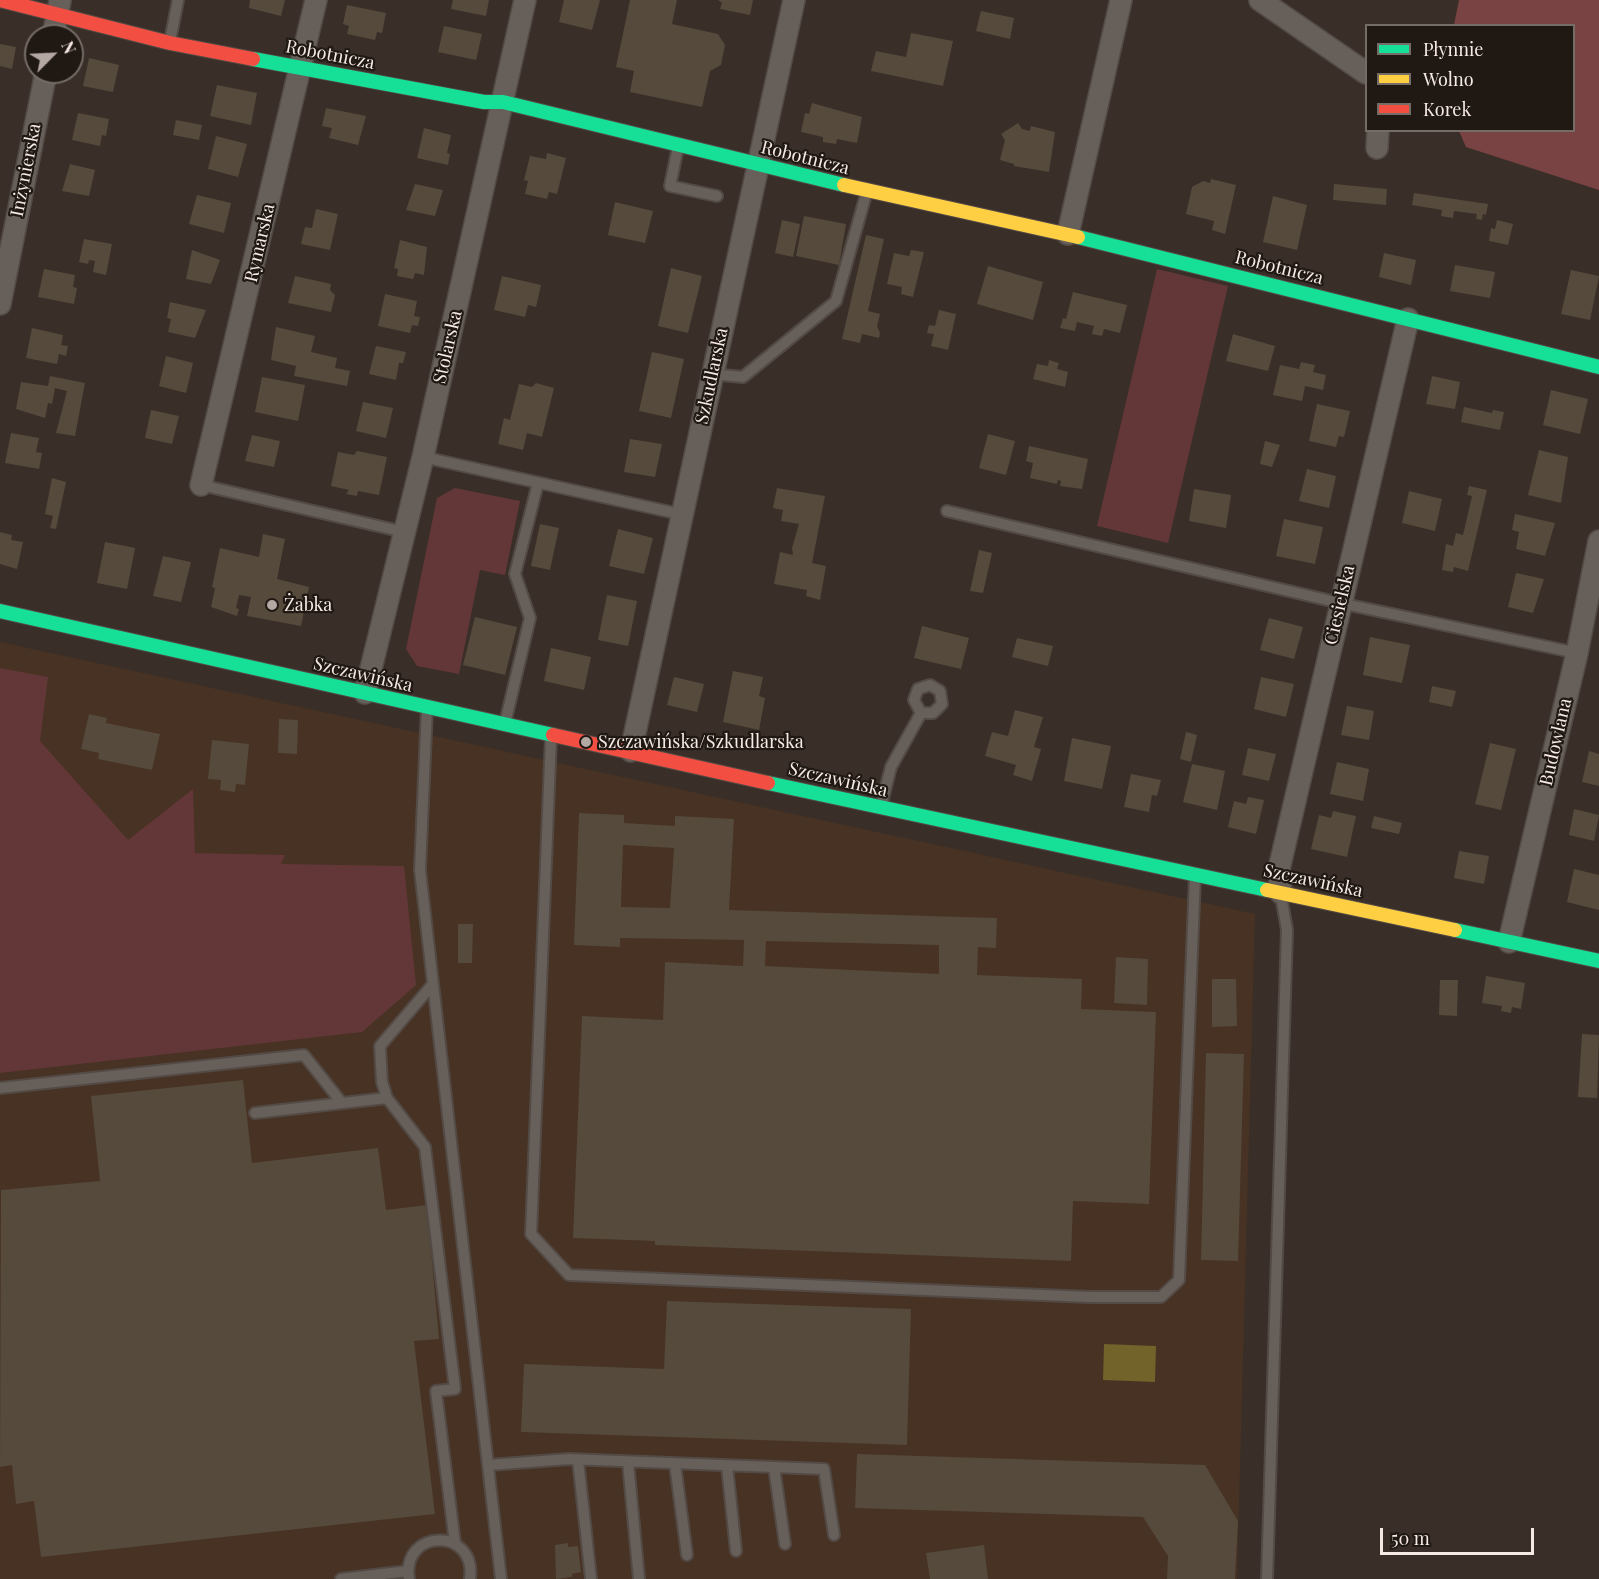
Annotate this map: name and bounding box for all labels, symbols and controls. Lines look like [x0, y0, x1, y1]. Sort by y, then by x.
north arrow [24, 24, 84, 84]
legend [1365, 24, 1575, 132]
street label: Robotnicza [284, 36, 376, 74]
text: Płynnie [1423, 37, 1483, 61]
text: N [57, 38, 81, 57]
text: Wolno [1423, 67, 1474, 91]
text: Korek [1423, 97, 1471, 121]
street label: Inżynierska [6, 122, 46, 218]
street label: Robotnicza [759, 137, 851, 179]
street label: Rymarska [240, 202, 280, 284]
street label: Robotnicza [1233, 247, 1325, 289]
street label: Stolarska [429, 308, 467, 386]
street label: Szkudlarska [691, 326, 733, 426]
street label: Ciesielska [1320, 563, 1360, 647]
place label: Żabka [284, 594, 332, 616]
marker: Żabka [265, 598, 279, 612]
street label: Szczawińska [311, 653, 415, 697]
street label: Budowlana [1535, 696, 1577, 788]
place label: Szczawińska/Szkudlarska [598, 731, 804, 753]
marker: Szczawińska/Szkudlarska [579, 735, 593, 749]
street label: Szczawińska [786, 758, 890, 802]
street label: Szczawińska [1261, 860, 1365, 902]
scale bar [1383, 1516, 1538, 1554]
text: 50 m [1391, 1526, 1430, 1550]

